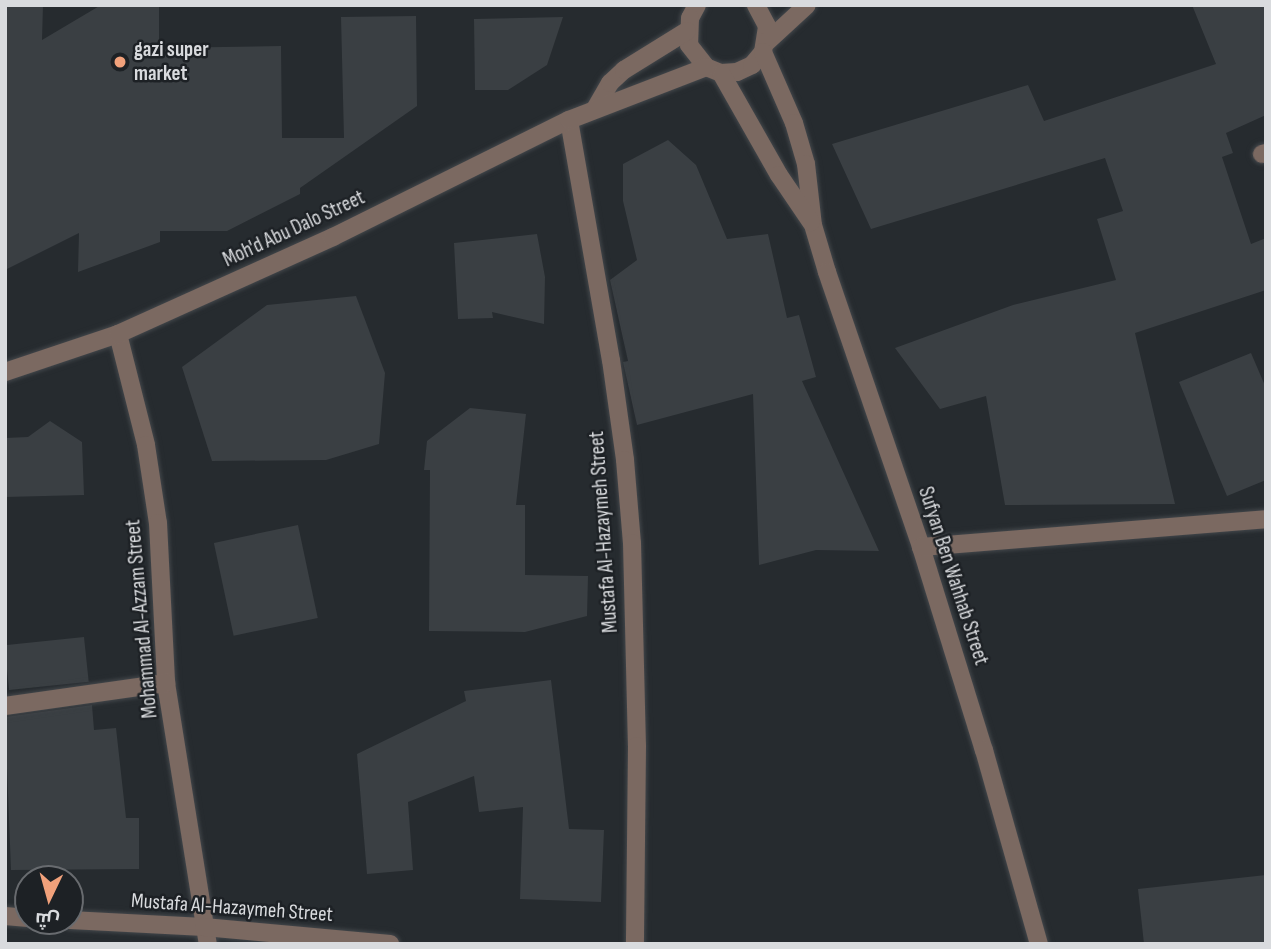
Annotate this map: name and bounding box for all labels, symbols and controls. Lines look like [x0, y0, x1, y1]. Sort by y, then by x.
place label: gazi super market [134, 37, 209, 87]
marker: gazi super market [112, 54, 128, 70]
street label: Moh'd Abu Dalo Street [219, 185, 369, 273]
street label: Mustafa Al-Hazaymeh Street [584, 430, 624, 634]
street label: Sufyan Ben Wahhab Street [912, 484, 994, 668]
street label: Mohammad Al-Azzam Street [121, 519, 163, 719]
north arrow [14, 865, 84, 935]
street label: Mustafa Al-Hazaymeh Street [130, 888, 334, 928]
text: ش [34, 907, 60, 932]

